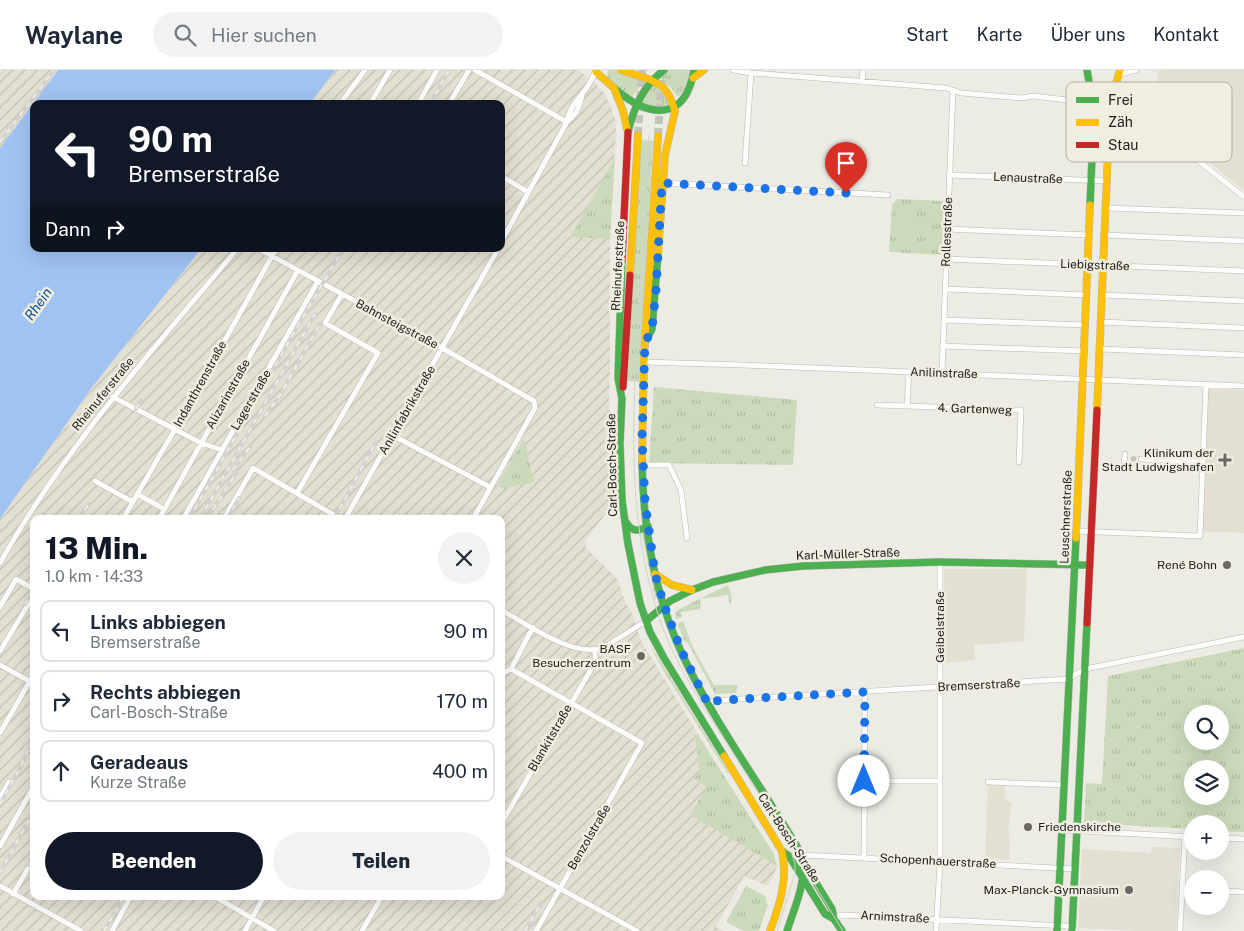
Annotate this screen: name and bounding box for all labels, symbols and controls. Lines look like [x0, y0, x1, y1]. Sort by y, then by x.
search box [153, 12, 503, 57]
text: Waylane [25, 21, 123, 49]
icon: search [171, 21, 199, 49]
text: Hier suchen [211, 24, 317, 46]
text: Start [906, 24, 949, 45]
text: Karte [977, 24, 1022, 45]
text: Über uns [1050, 24, 1125, 45]
text: Kontakt [1153, 24, 1219, 45]
legend [1066, 82, 1232, 162]
text: Frei [1108, 92, 1133, 108]
text: Zäh [1108, 114, 1133, 130]
text: 90 m [128, 119, 213, 160]
icon: left [45, 120, 110, 185]
text: Stau [1108, 137, 1138, 153]
pin [825, 142, 867, 193]
icon: arrive [832, 149, 860, 177]
text: Bremserstraße [128, 161, 280, 187]
street label: Lenaustraße [993, 170, 1063, 186]
street label: Rollesstraße [939, 197, 955, 267]
icon: right [101, 215, 129, 243]
text: Dann [45, 218, 91, 240]
street label: Rheinuferstraße [609, 220, 627, 312]
street label: Liebigstraße [1060, 257, 1130, 273]
water label: Rhein [21, 285, 55, 323]
street label: Bahnsteigstraße [353, 296, 441, 352]
street label: Indanthrenstraße [171, 338, 230, 429]
street label: Rheinuferstraße [69, 354, 137, 434]
street label: Alizarinstraße [203, 356, 253, 431]
street label: Anilinfabrikstraße [376, 363, 438, 457]
street label: Anilinstraße [910, 365, 978, 381]
street label: Lagerstraße [228, 367, 274, 433]
street label: 4. Gartenweg [938, 401, 1012, 417]
street label: Carl-Bosch-Straße [604, 413, 620, 517]
place label: Klinikum der Stadt Ludwigshafen [1102, 446, 1214, 474]
marker: Klinikum der Stadt Ludwigshafen [1218, 453, 1232, 467]
street label: Leuschnerstraße [1057, 470, 1075, 564]
text: 13 Min. [45, 530, 148, 566]
button: close [438, 532, 490, 584]
street label: Karl-Müller-Straße [796, 545, 901, 563]
place label: René Bohn [1157, 558, 1217, 572]
marker: René Bohn [1221, 559, 1233, 571]
text: 1.0 km · 14:33 [45, 567, 143, 586]
street label: Geibelstraße [933, 591, 947, 663]
text: Links abbiegen [90, 611, 226, 633]
icon: left [47, 617, 75, 645]
text: 90 m [444, 620, 488, 642]
text: Bremserstraße [90, 633, 201, 652]
place label: BASF Besucherzentrum [532, 642, 631, 670]
marker: BASF Besucherzentrum [635, 650, 647, 662]
street label: Bremserstraße [937, 676, 1021, 694]
text: Rechts abbiegen [90, 681, 241, 703]
icon: right [47, 687, 75, 715]
text: 170 m [437, 690, 488, 712]
street label: Blankitstraße [525, 702, 575, 774]
text: Carl-Bosch-Straße [90, 703, 228, 722]
map controls [1184, 705, 1229, 915]
button: search [1184, 705, 1229, 750]
text: Geradeaus [90, 751, 188, 773]
position arrow [837, 754, 889, 806]
icon: ahead [47, 757, 75, 785]
text: 400 m [432, 760, 488, 782]
button: layers [1184, 760, 1229, 805]
text: Kurze Straße [90, 773, 187, 792]
street label: Carl-Bosch-Straße [755, 791, 823, 885]
street label: Benzolstraße [565, 802, 613, 872]
button: + [1184, 815, 1229, 860]
place label: Friedenskirche [1038, 820, 1121, 834]
marker: Friedenskirche [1022, 821, 1034, 833]
button: Beenden [45, 832, 263, 890]
button: Teilen [273, 832, 490, 890]
street label: Schopenhauerstraße [879, 851, 997, 871]
button: − [1184, 870, 1229, 915]
place label: Max-Planck-Gymnasium [983, 883, 1119, 897]
marker: Max-Planck-Gymnasium [1123, 884, 1135, 896]
street label: Arnimstraße [860, 908, 930, 926]

